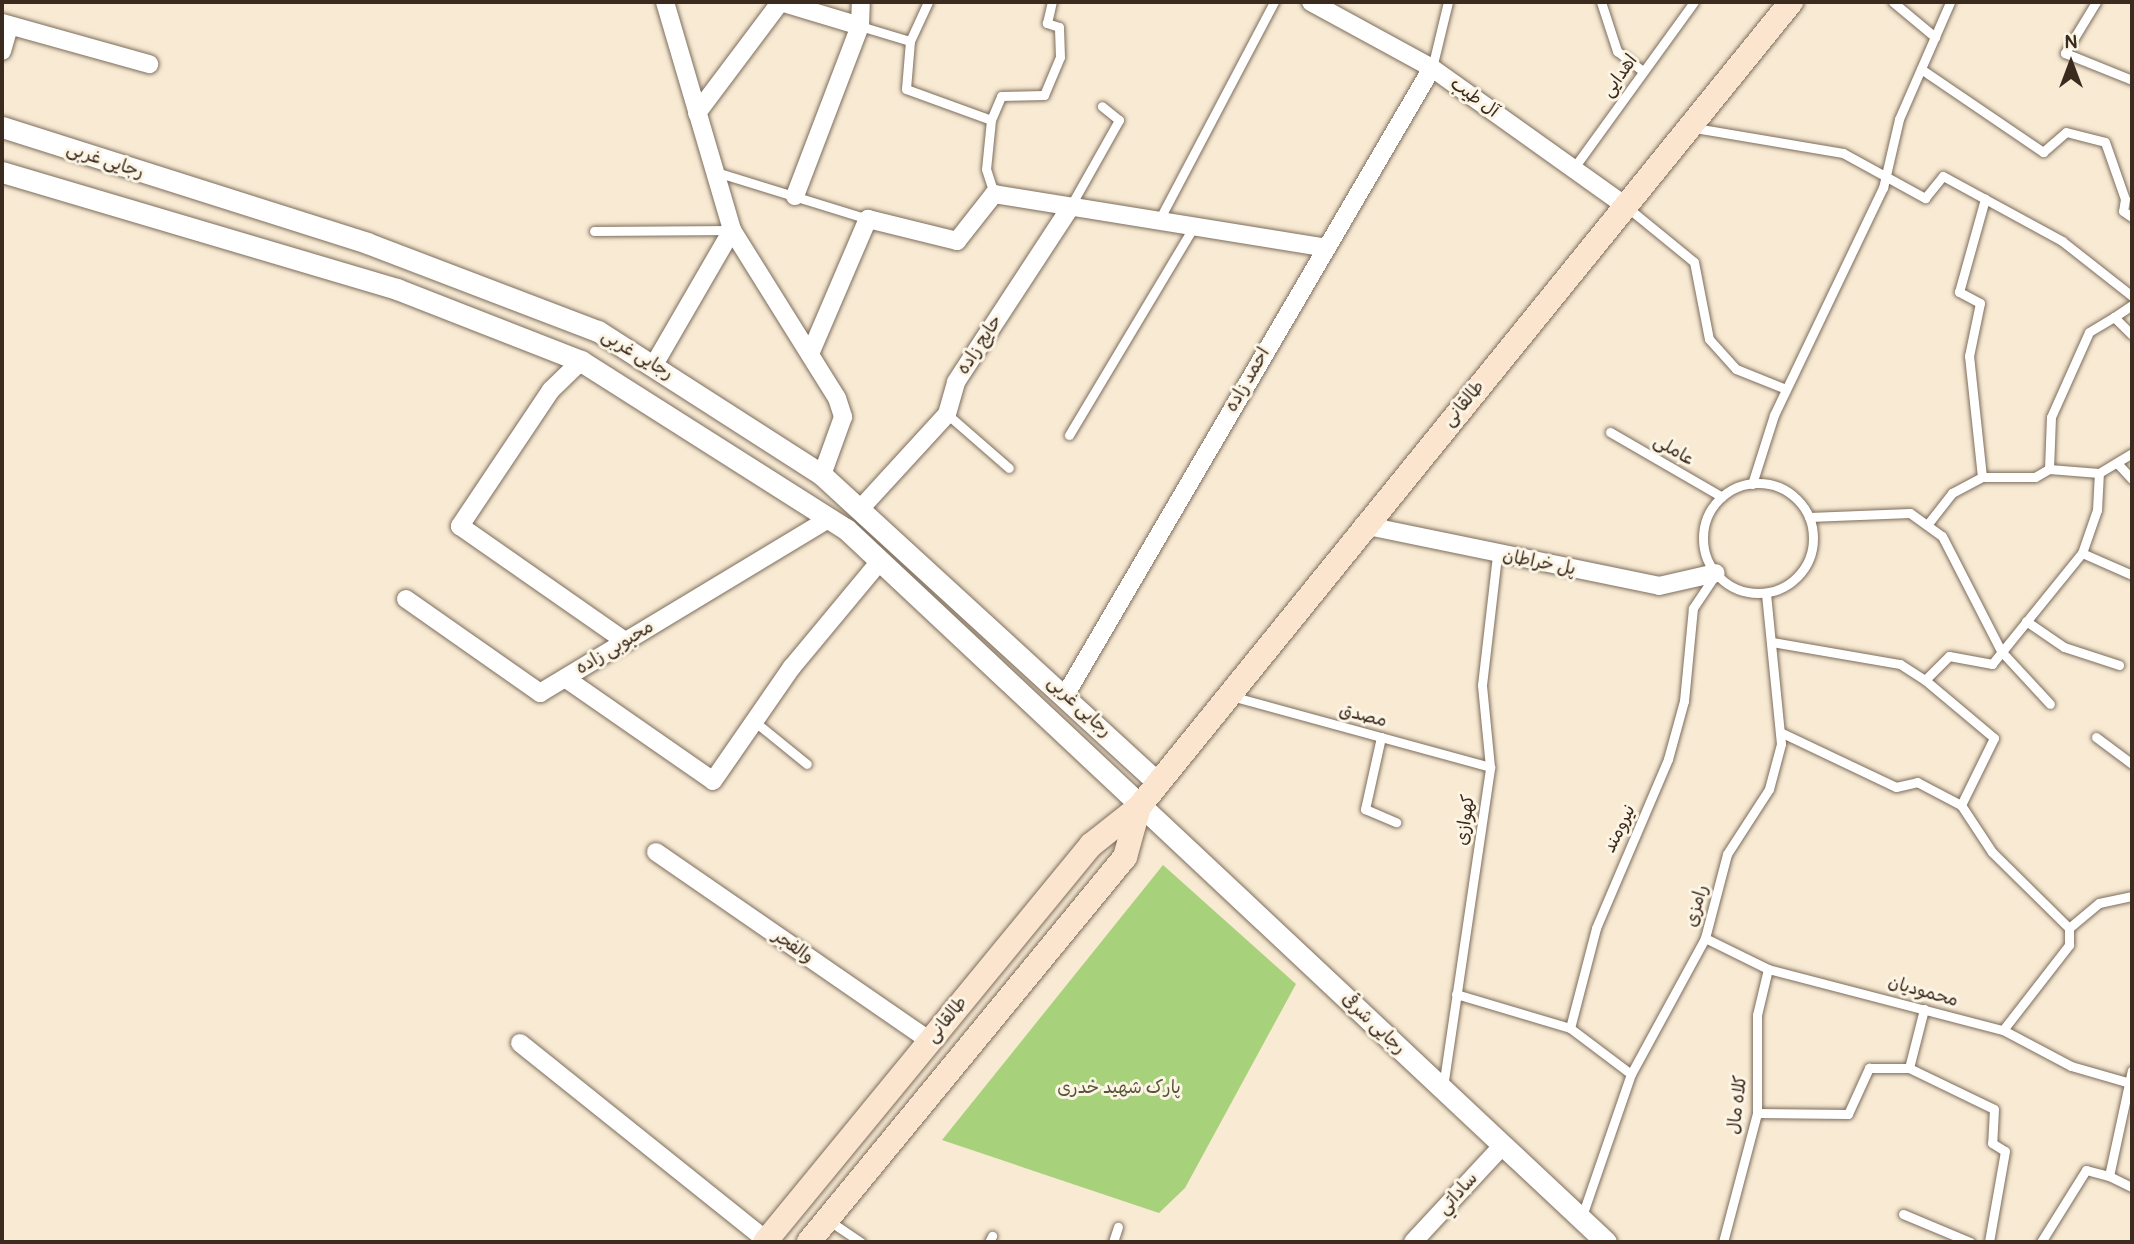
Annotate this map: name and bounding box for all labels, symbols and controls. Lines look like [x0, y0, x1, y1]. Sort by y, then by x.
north arrow [2036, 28, 2106, 98]
text: N [2065, 30, 2077, 54]
street label: اهدایی [1597, 51, 1643, 101]
street label: آل طیب [1446, 73, 1502, 123]
street label: رجایی غربی [64, 138, 146, 184]
street label: حایج زاده [953, 311, 1007, 379]
street label: رجایی غربی [597, 325, 677, 385]
street label: احمد زاده [1221, 344, 1275, 416]
street label: طالقانی [1439, 377, 1489, 431]
street label: عاملی [1649, 431, 1699, 471]
street label: پل خراطان [1501, 545, 1577, 581]
street label: محبوبی زاده [572, 616, 658, 680]
street label: رجایی غربی [1042, 672, 1116, 742]
street label: مصدق [1337, 699, 1389, 733]
street label: کهوازی [1452, 793, 1480, 847]
street label: نیرومند [1599, 801, 1641, 857]
street label: رامزی [1681, 882, 1713, 930]
street label: والفجر [769, 925, 817, 969]
street label: محمودیان [1885, 972, 1961, 1012]
street label: رجایی شرقی [1336, 989, 1410, 1059]
street label: طالقانی [922, 992, 972, 1048]
street label: کلاه مال [1724, 1074, 1752, 1136]
park label: پارک شهید خدری [1057, 1077, 1181, 1099]
street label: ساداتي [1433, 1168, 1483, 1220]

